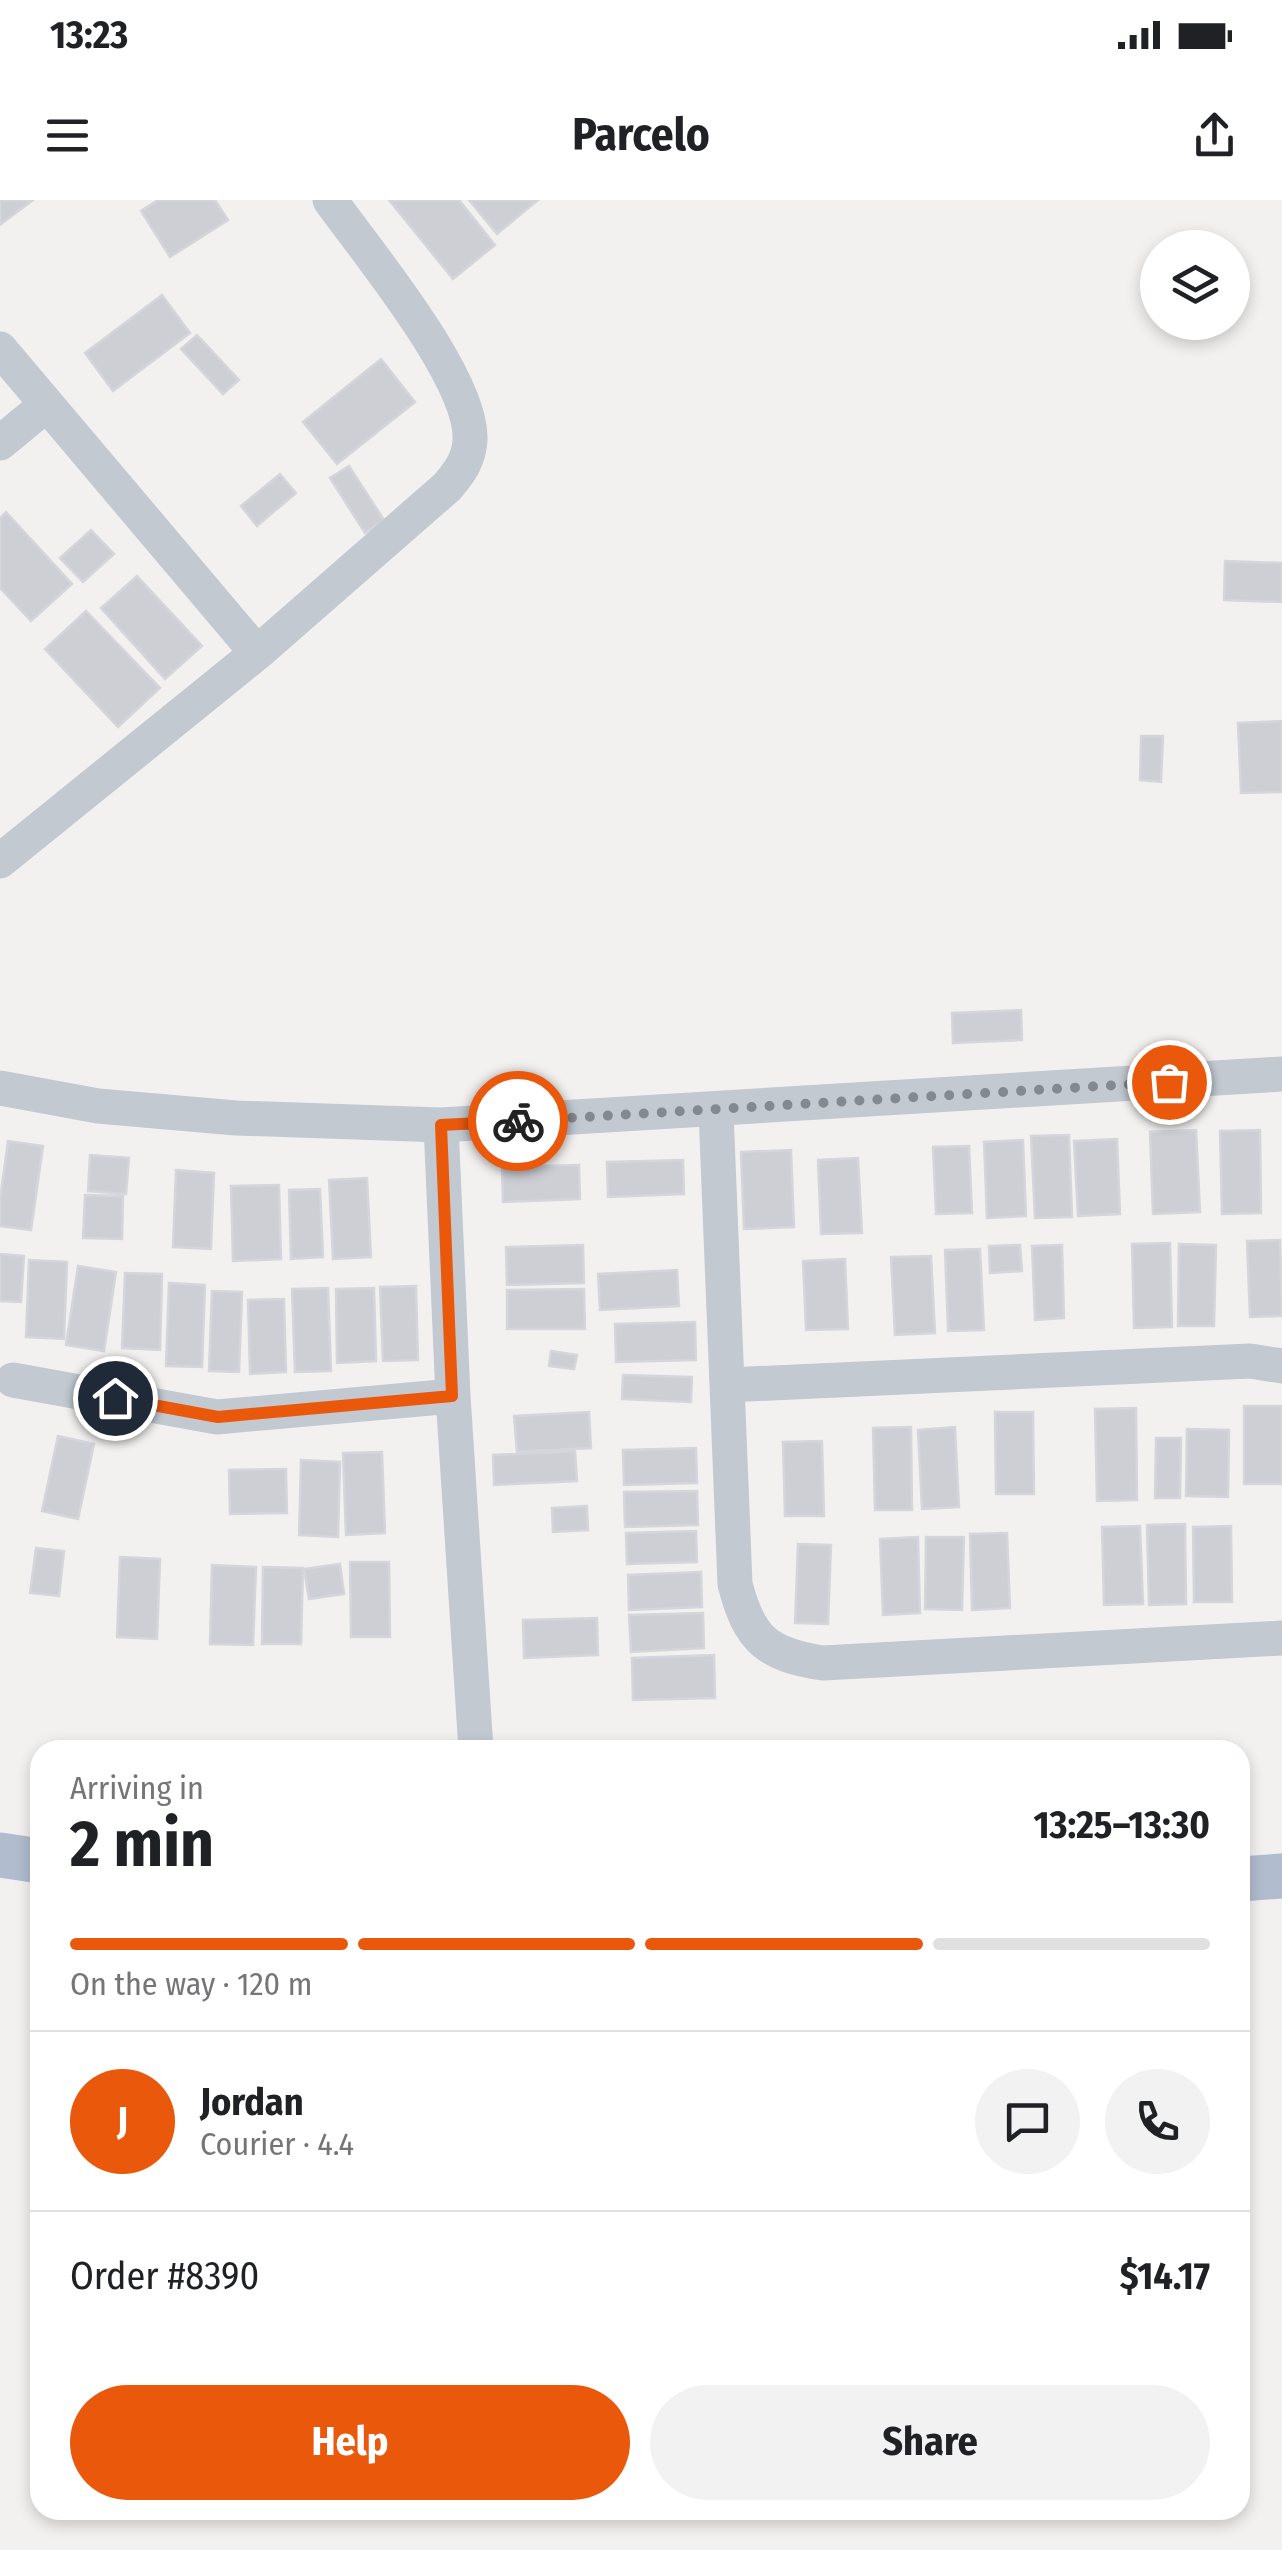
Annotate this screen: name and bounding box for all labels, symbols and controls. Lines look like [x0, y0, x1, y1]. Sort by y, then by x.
text: 13:23 [50, 12, 128, 58]
icon: menu [40, 108, 95, 163]
text: Parcelo [572, 108, 710, 162]
icon: share [1187, 108, 1242, 163]
map controls [1140, 230, 1250, 340]
button: layers [1140, 230, 1250, 340]
pin [1127, 1040, 1212, 1125]
icon: bag [1142, 1055, 1197, 1110]
courier [468, 1071, 568, 1171]
icon: bike [491, 1094, 546, 1149]
pin [73, 1356, 158, 1441]
icon: home [88, 1371, 143, 1426]
text: Arriving in [70, 1769, 204, 1807]
text: 13:25–13:30 [1034, 1802, 1210, 1848]
text: 2 min [70, 1805, 214, 1883]
text: On the way · 120 m [70, 1965, 312, 2003]
button: chat [975, 2069, 1080, 2174]
button: phone [1105, 2069, 1210, 2174]
text: Jordan [200, 2079, 304, 2125]
text: J [117, 2098, 128, 2144]
text: Courier · 4.4 [200, 2125, 354, 2163]
text: Order #8390 [70, 2253, 259, 2299]
text: $14.17 [1120, 2253, 1210, 2299]
button: Help [70, 2385, 630, 2500]
button: Share [650, 2385, 1210, 2500]

